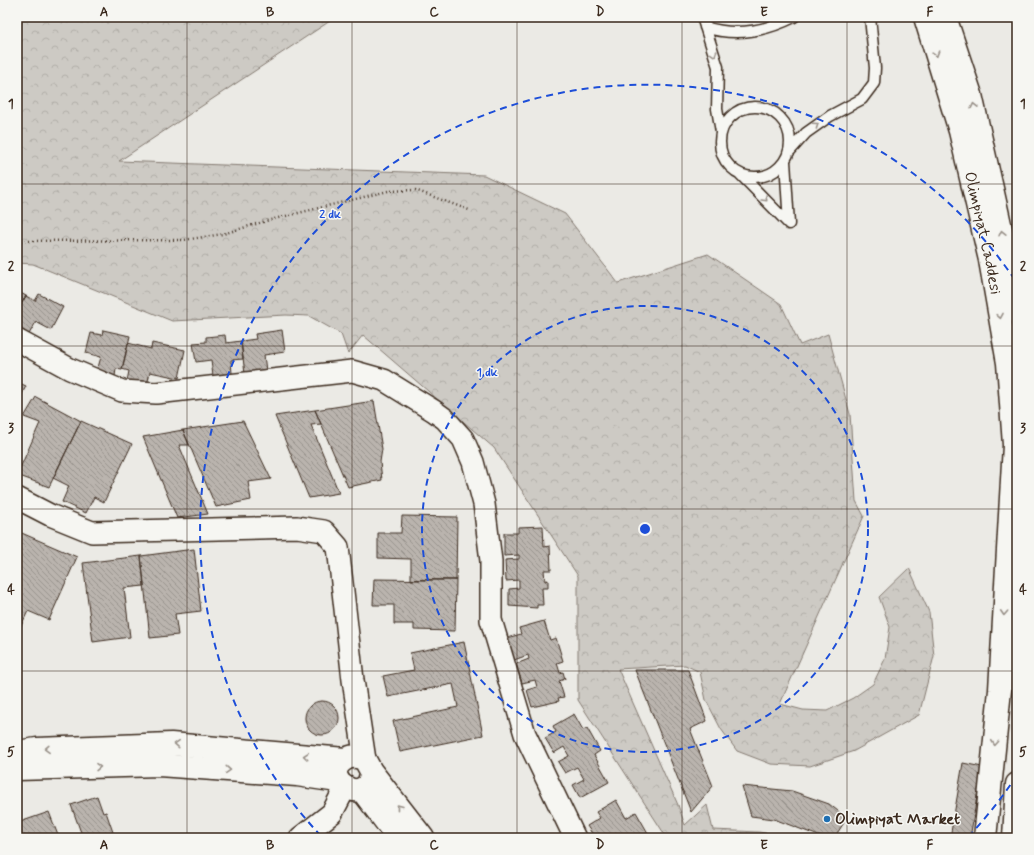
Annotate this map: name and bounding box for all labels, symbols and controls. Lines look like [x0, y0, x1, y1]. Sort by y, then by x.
text: A [100, 4, 108, 21]
text: B [266, 4, 275, 21]
text: C [429, 4, 439, 21]
text: D [596, 4, 605, 21]
text: E [760, 4, 768, 21]
text: F [927, 4, 934, 21]
one-way arrow [709, 50, 718, 57]
one-way arrow [931, 51, 940, 58]
text: 1 [8, 96, 14, 113]
text: 1 [1020, 96, 1026, 113]
one-way arrow [970, 103, 978, 109]
one-way arrow [812, 123, 819, 130]
street label: Olimpiyat Caddesi [959, 170, 1006, 296]
one-way arrow [760, 194, 768, 202]
text: 2 dk [319, 207, 341, 223]
one-way arrow [999, 229, 1007, 236]
text: 2 [8, 258, 15, 275]
text: 2 [1020, 258, 1027, 275]
one-way arrow [995, 313, 1004, 320]
text: 1 dk [477, 365, 498, 381]
text: 3 [8, 420, 14, 437]
text: 3 [1020, 420, 1026, 437]
centre of rings [638, 522, 652, 536]
text: 4 [7, 582, 15, 599]
text: 4 [1019, 582, 1027, 599]
one-way arrow [1000, 610, 1009, 616]
one-way arrow [174, 740, 180, 749]
one-way arrow [991, 740, 1000, 746]
text: 5 [7, 744, 15, 761]
one-way arrow [44, 744, 50, 753]
text: 5 [1019, 744, 1027, 761]
one-way arrow [303, 751, 309, 760]
one-way arrow [95, 763, 101, 771]
one-way arrow [225, 766, 231, 775]
one-way arrow [397, 805, 404, 812]
place label: Olimpiyat Market [835, 809, 960, 830]
marker: Olimpiyat Market [822, 814, 832, 824]
text: A [100, 837, 108, 854]
text: B [266, 837, 275, 854]
text: C [429, 837, 439, 854]
text: D [596, 837, 605, 854]
text: E [760, 837, 768, 854]
text: F [927, 837, 934, 854]

